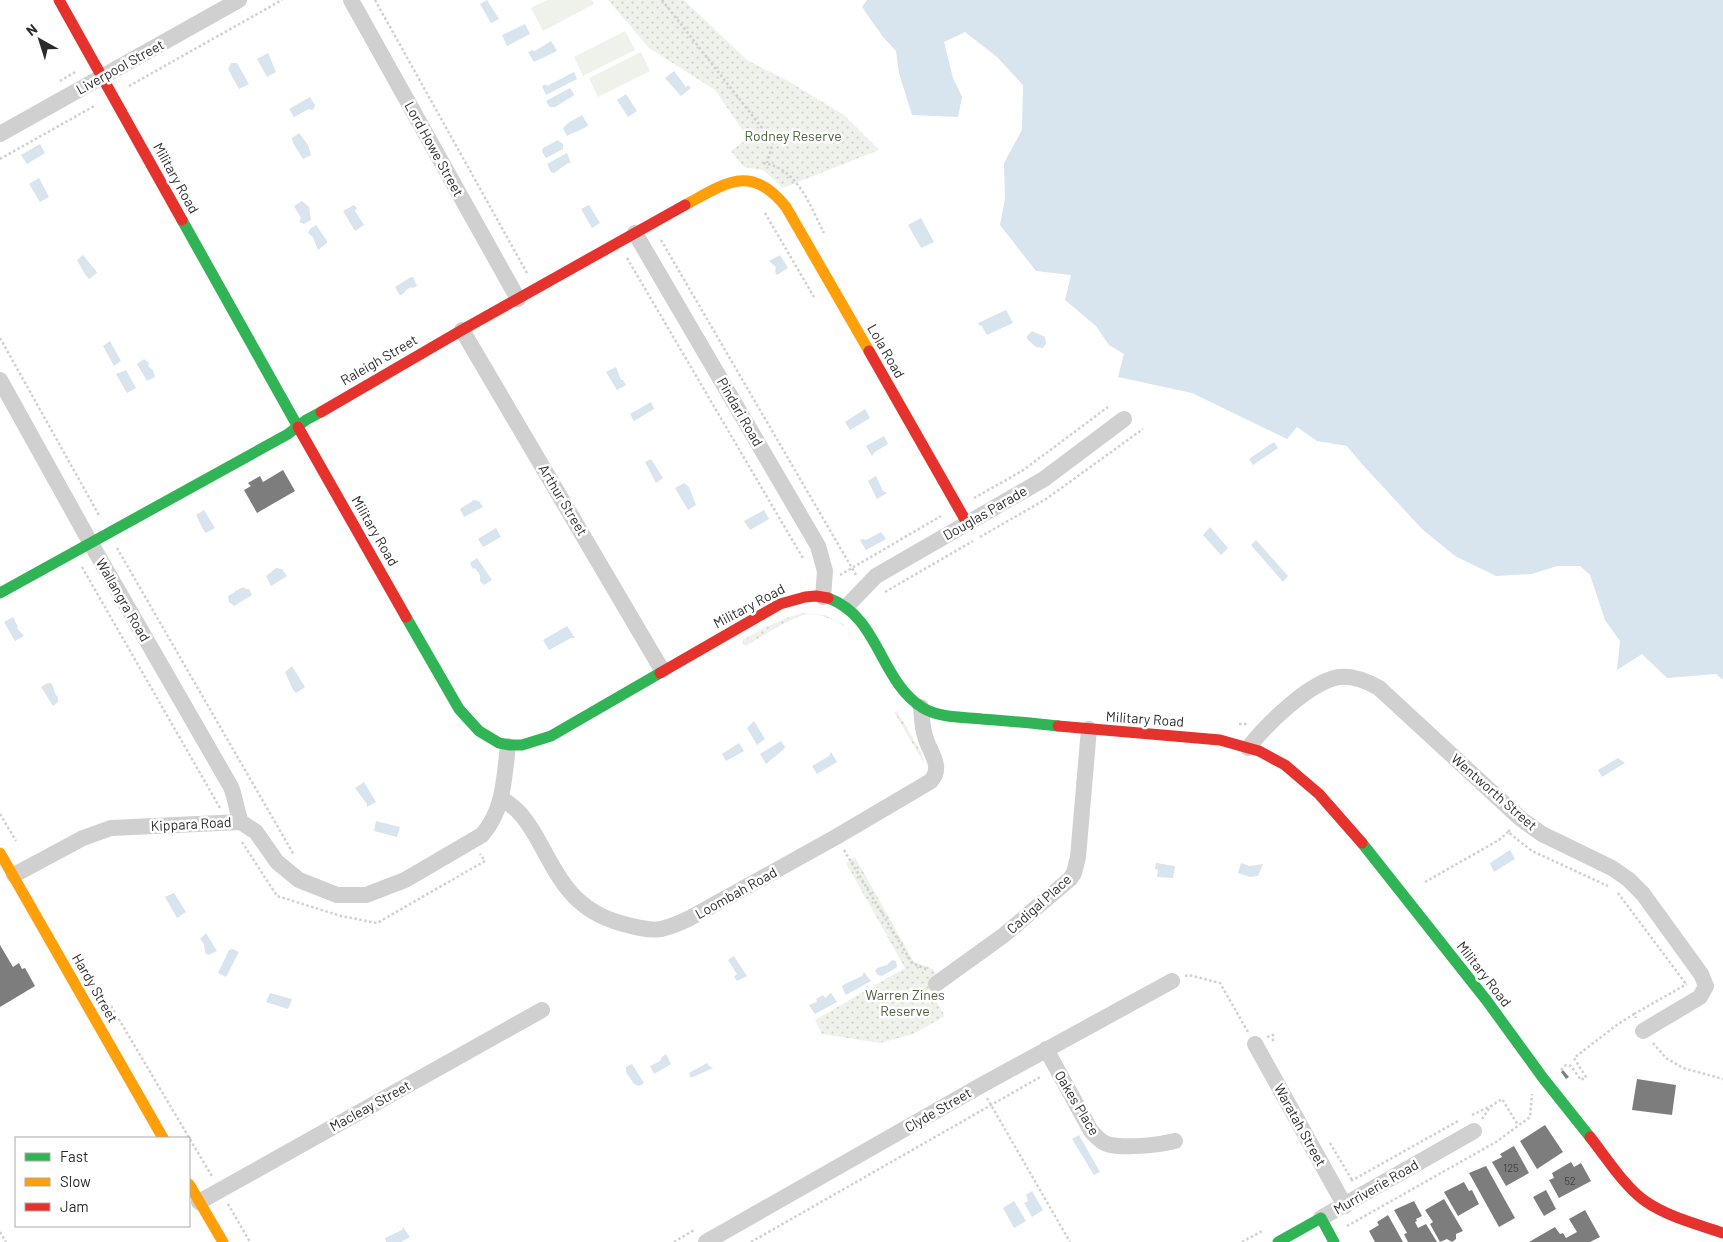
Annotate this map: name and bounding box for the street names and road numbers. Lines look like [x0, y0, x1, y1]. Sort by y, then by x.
street label: Liverpool Street [73, 35, 167, 98]
street label: Lord Howe Street [401, 98, 468, 199]
street label: Military Road [150, 139, 203, 216]
street label: Lola Road [864, 321, 909, 381]
street label: Raleigh Street [337, 331, 420, 388]
street label: Pindari Road [714, 374, 767, 449]
street label: Arthur Street [536, 461, 591, 538]
street label: Douglas Parade [940, 482, 1030, 543]
street label: Military Road [348, 493, 402, 569]
street label: Wallangra Road [93, 555, 154, 644]
street label: Military Road [710, 580, 787, 631]
street label: Military Road [1105, 707, 1185, 730]
street label: Wentworth Street [1448, 750, 1541, 834]
street label: Kippara Road [150, 813, 232, 834]
street label: Loombah Road [692, 863, 780, 922]
street label: Cadigal Place [1003, 870, 1074, 937]
street label: Military Road [1454, 938, 1515, 1010]
street label: Hardy Street [69, 950, 122, 1025]
street label: Oakes Place [1051, 1067, 1103, 1138]
street label: Macleay Street [326, 1076, 413, 1135]
street label: Waratah Street [1271, 1081, 1330, 1169]
street label: Clyde Street [901, 1084, 974, 1135]
street label: Murriverie Road [1330, 1155, 1421, 1218]

